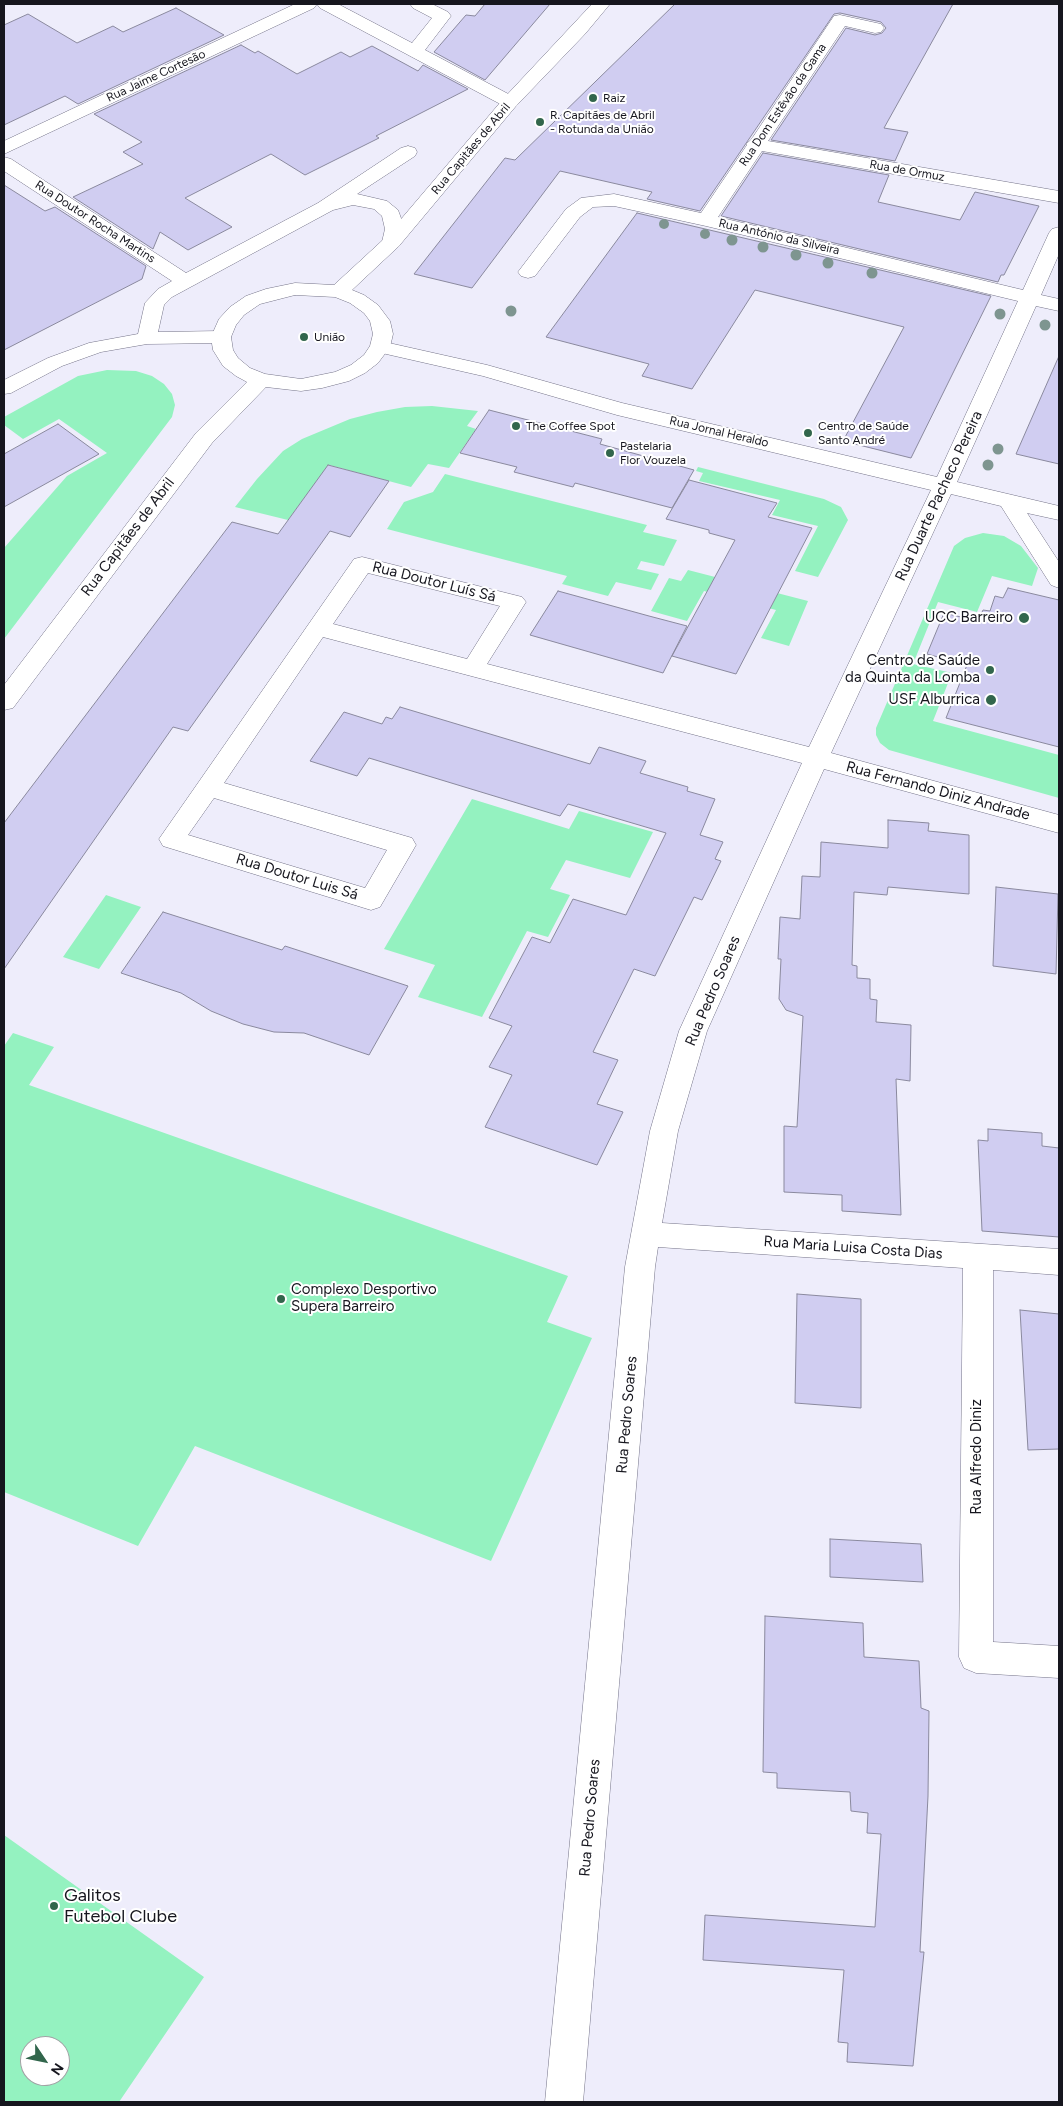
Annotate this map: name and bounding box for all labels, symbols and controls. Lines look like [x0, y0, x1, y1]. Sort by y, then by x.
street label: Rua Dom Estêvão da Gama [736, 41, 830, 169]
street label: Rua Jaime Cortesão [104, 47, 208, 105]
place label: Raiz [603, 91, 625, 105]
marker: Raiz [587, 92, 599, 104]
street label: Rua Capitães de Abril [429, 100, 513, 198]
place label: R. Capitães de Abril - Rotunda da União [550, 108, 655, 136]
marker: R. Capitães de Abril - Rotunda da União [534, 116, 546, 128]
street label: Rua de Ormuz [868, 157, 946, 185]
street label: Rua Doutor Rocha Martins [32, 178, 158, 266]
street label: Rua António da Silveira [717, 216, 841, 258]
place label: União [314, 330, 345, 344]
marker: União [298, 331, 310, 343]
street label: Rua Duarte Pacheco Pereira [892, 408, 986, 584]
street label: Rua Jornal Heraldo [668, 414, 770, 450]
place label: The Coffee Spot [526, 419, 615, 433]
place label: Centro de Saúde Santo André [818, 419, 909, 447]
marker: The Coffee Spot [510, 420, 522, 432]
marker: Centro de Saúde Santo André [802, 427, 814, 439]
place label: Pastelaria Flor Vouzela [620, 439, 686, 467]
marker: Pastelaria Flor Vouzela [604, 447, 616, 459]
street label: Rua Capitães de Abril [78, 474, 178, 600]
street label: Rua Doutor Luís Sá [370, 558, 498, 606]
place label: UCC Barreiro [925, 609, 1013, 627]
marker: UCC Barreiro [1017, 611, 1031, 625]
place label: Centro de Saúde da Quinta da Lomba [845, 652, 980, 687]
marker: Centro de Saúde da Quinta da Lomba [984, 664, 996, 676]
place label: USF Alburrica [888, 691, 980, 709]
marker: USF Alburrica [984, 693, 998, 707]
street label: Rua Fernando Diniz Andrade [844, 758, 1032, 824]
street label: Rua Doutor Luis Sá [234, 850, 360, 904]
street label: Rua Pedro Soares [682, 933, 744, 1049]
street label: Rua Maria Luisa Costa Dias [763, 1233, 943, 1263]
place label: Complexo Desportivo Supera Barreiro [291, 1281, 437, 1316]
marker: Complexo Desportivo Supera Barreiro [275, 1293, 287, 1305]
street label: Rua Pedro Soares [613, 1355, 641, 1475]
street label: Rua Alfredo Diniz [968, 1399, 986, 1515]
street label: Rua Pedro Soares [576, 1758, 604, 1878]
place label: Galitos Futebol Clube [64, 1885, 177, 1928]
marker: Galitos Futebol Clube [48, 1900, 60, 1912]
north arrow [20, 2036, 70, 2086]
text: N [47, 2060, 67, 2078]

